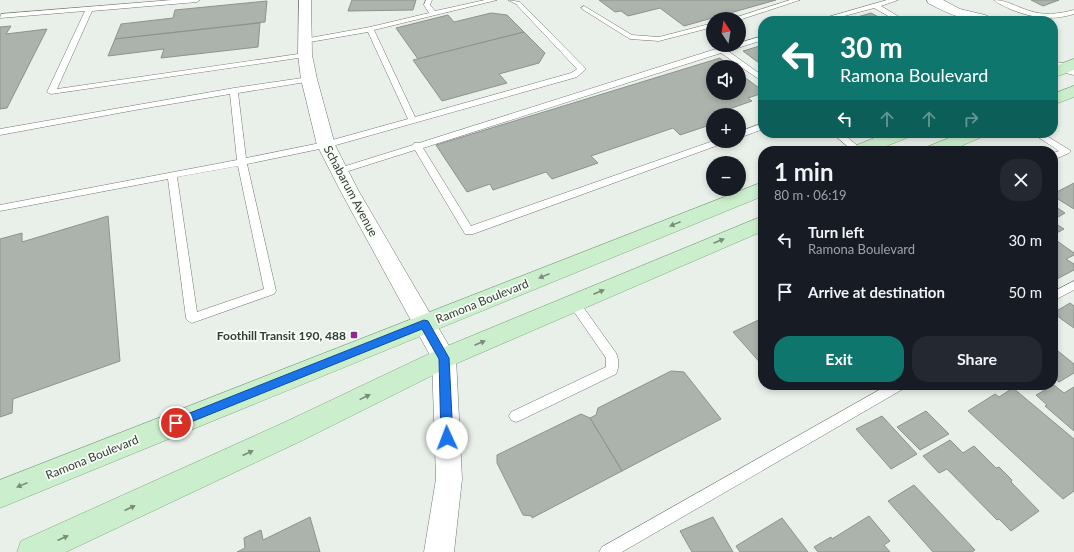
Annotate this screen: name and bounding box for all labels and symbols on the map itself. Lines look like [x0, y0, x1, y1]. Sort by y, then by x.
north arrow [706, 12, 746, 52]
street label: Schabarum Avenue [321, 143, 381, 239]
one-way arrow [669, 221, 680, 227]
one-way arrow [714, 238, 726, 244]
one-way arrow [537, 274, 549, 280]
street label: Ramona Boulevard [433, 276, 531, 326]
one-way arrow [594, 289, 605, 295]
place label: Foothill Transit 190, 488 [217, 328, 346, 343]
marker: Foothill Transit 190, 488 [349, 330, 359, 340]
one-way arrow [474, 340, 485, 346]
one-way arrow [359, 394, 370, 400]
pin [159, 406, 193, 440]
position arrow [426, 417, 468, 459]
street label: Ramona Boulevard [43, 432, 141, 482]
one-way arrow [242, 450, 253, 456]
one-way arrow [15, 482, 27, 488]
one-way arrow [124, 505, 135, 511]
one-way arrow [58, 535, 69, 541]

